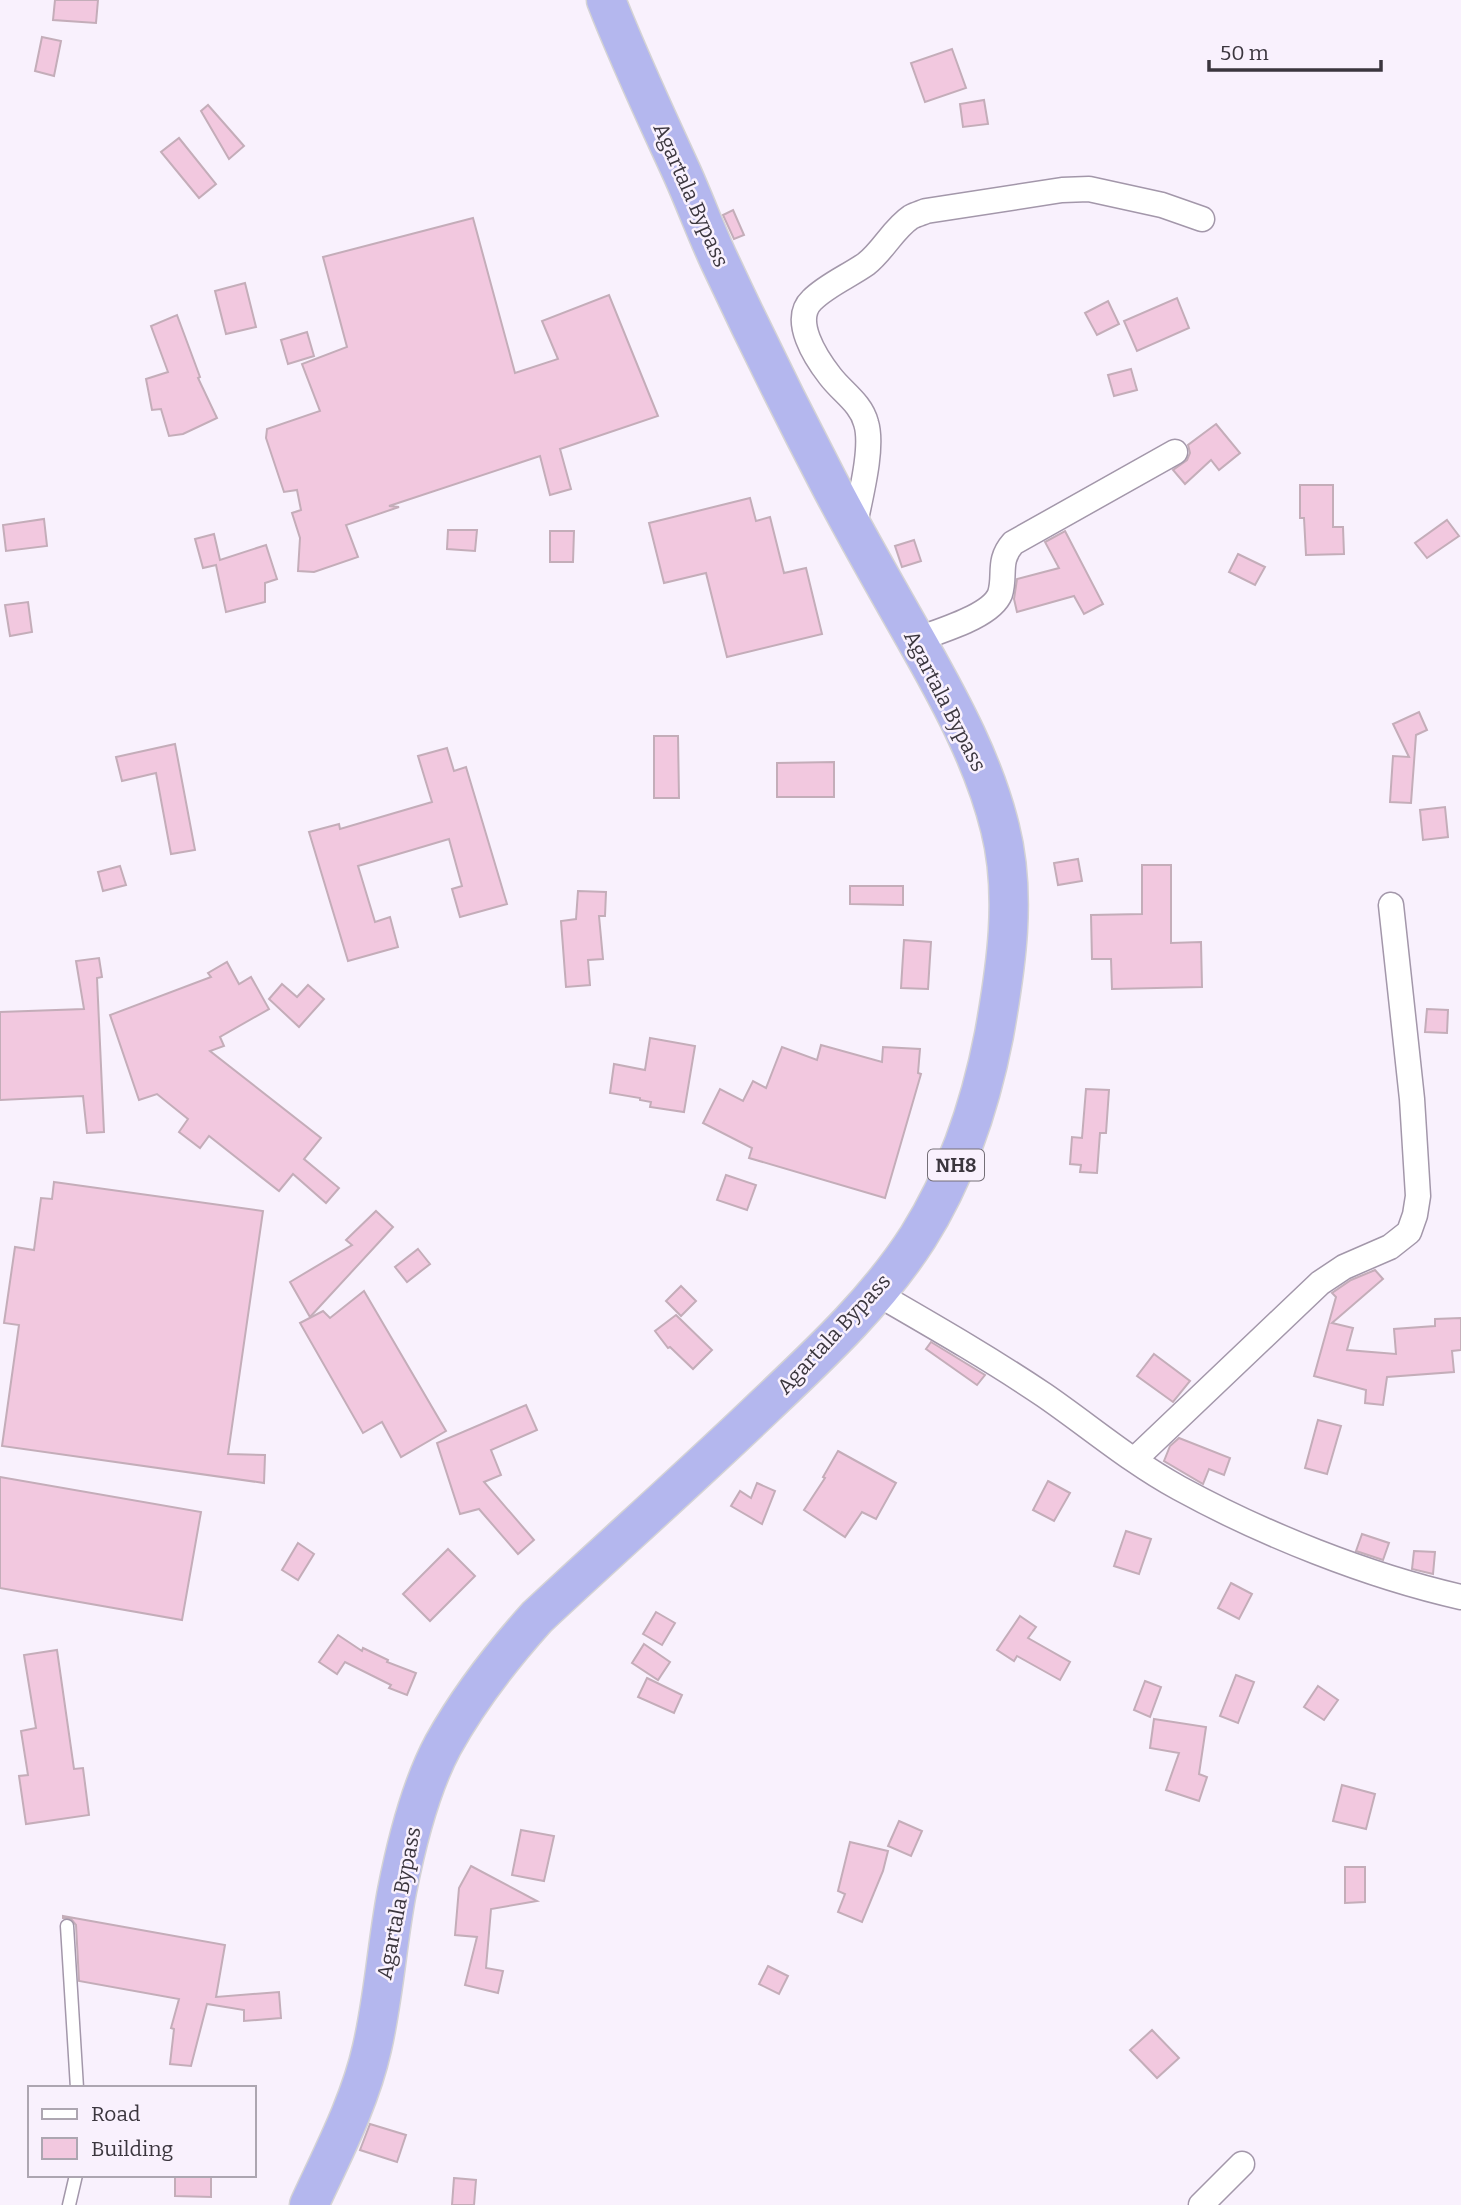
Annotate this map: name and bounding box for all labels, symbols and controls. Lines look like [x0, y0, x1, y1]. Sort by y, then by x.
scale bar [1209, 28, 1380, 72]
text: 50 m [1220, 40, 1269, 66]
street label: Agartala Bypass [648, 119, 734, 271]
street label: Agartala Bypass [898, 626, 992, 776]
road number: NH8 [928, 1149, 984, 1180]
street label: Agartala Bypass [772, 1268, 896, 1400]
street label: Agartala Bypass [371, 1824, 427, 1982]
legend [28, 2086, 256, 2177]
text: Road [91, 2101, 140, 2127]
text: Building [91, 2136, 174, 2162]

